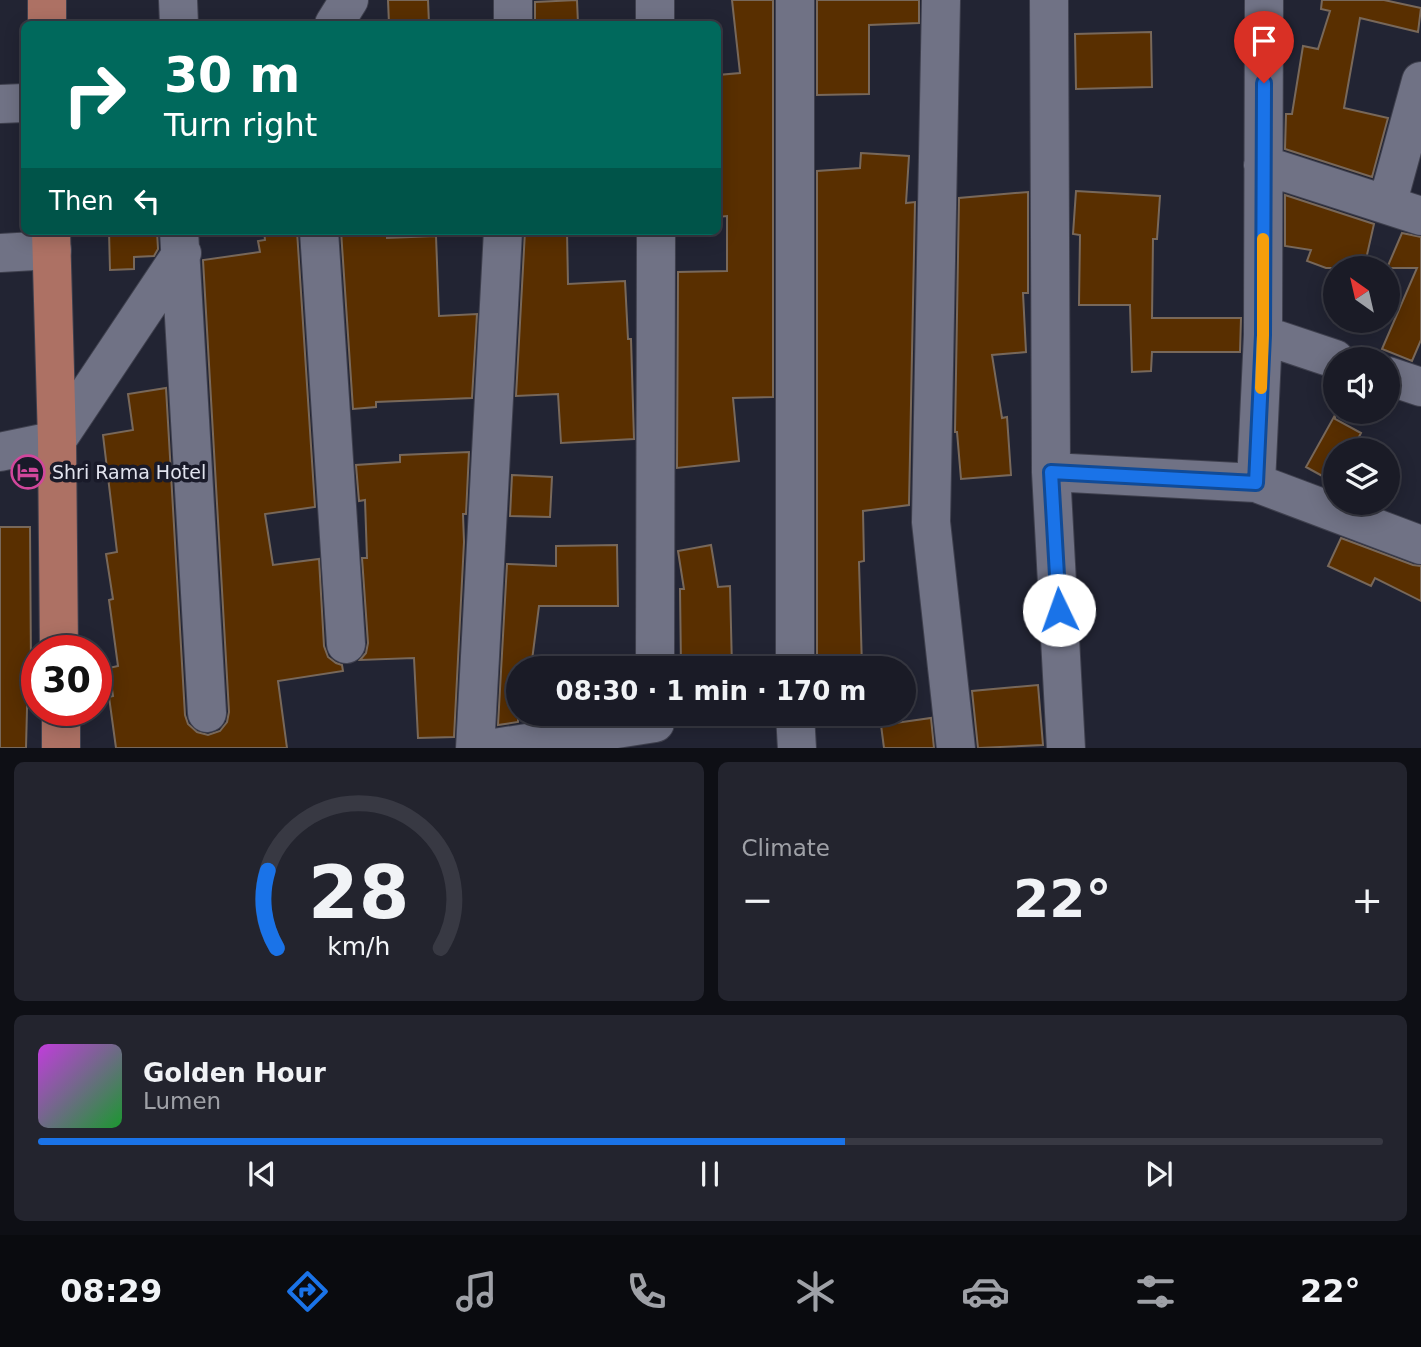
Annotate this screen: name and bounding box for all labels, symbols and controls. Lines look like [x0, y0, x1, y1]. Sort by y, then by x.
pin [1234, 11, 1294, 83]
icon: arrive [1245, 22, 1283, 60]
text: 30 m [164, 47, 300, 104]
icon: right [49, 49, 140, 140]
text: Turn right [164, 106, 317, 144]
icon: left [128, 182, 166, 220]
text: Then [49, 186, 114, 216]
north arrow [1323, 256, 1400, 332]
map controls [1323, 256, 1400, 515]
button: sound [1323, 347, 1400, 424]
button: layers [1323, 438, 1400, 515]
hotel icon: Shri Rama Hotel [9, 453, 47, 491]
place label: Shri Rama Hotel [52, 461, 206, 483]
position arrow [1022, 573, 1096, 647]
speed limit sign: 30 [21, 635, 112, 726]
text: 08:30 · 1 min · 170 m [556, 676, 866, 706]
text: Climate [742, 835, 830, 861]
text: 28 [308, 850, 409, 935]
text: 22° [1013, 869, 1111, 929]
text: − [742, 878, 773, 922]
text: + [1351, 878, 1383, 922]
text: km/h [327, 931, 390, 960]
text: Golden Hour [143, 1058, 326, 1088]
text: Lumen [143, 1088, 221, 1114]
icon: previous [243, 1155, 281, 1193]
icon: pause [691, 1155, 729, 1193]
icon: next [1140, 1155, 1178, 1193]
icon: directions [283, 1267, 332, 1316]
icon: music [452, 1267, 501, 1316]
icon: phone [622, 1267, 671, 1316]
icon: climate [791, 1267, 840, 1316]
icon: car [961, 1267, 1010, 1316]
icon: filters [1131, 1267, 1180, 1316]
text: 08:29 [60, 1272, 162, 1310]
text: 22° [1300, 1272, 1361, 1310]

